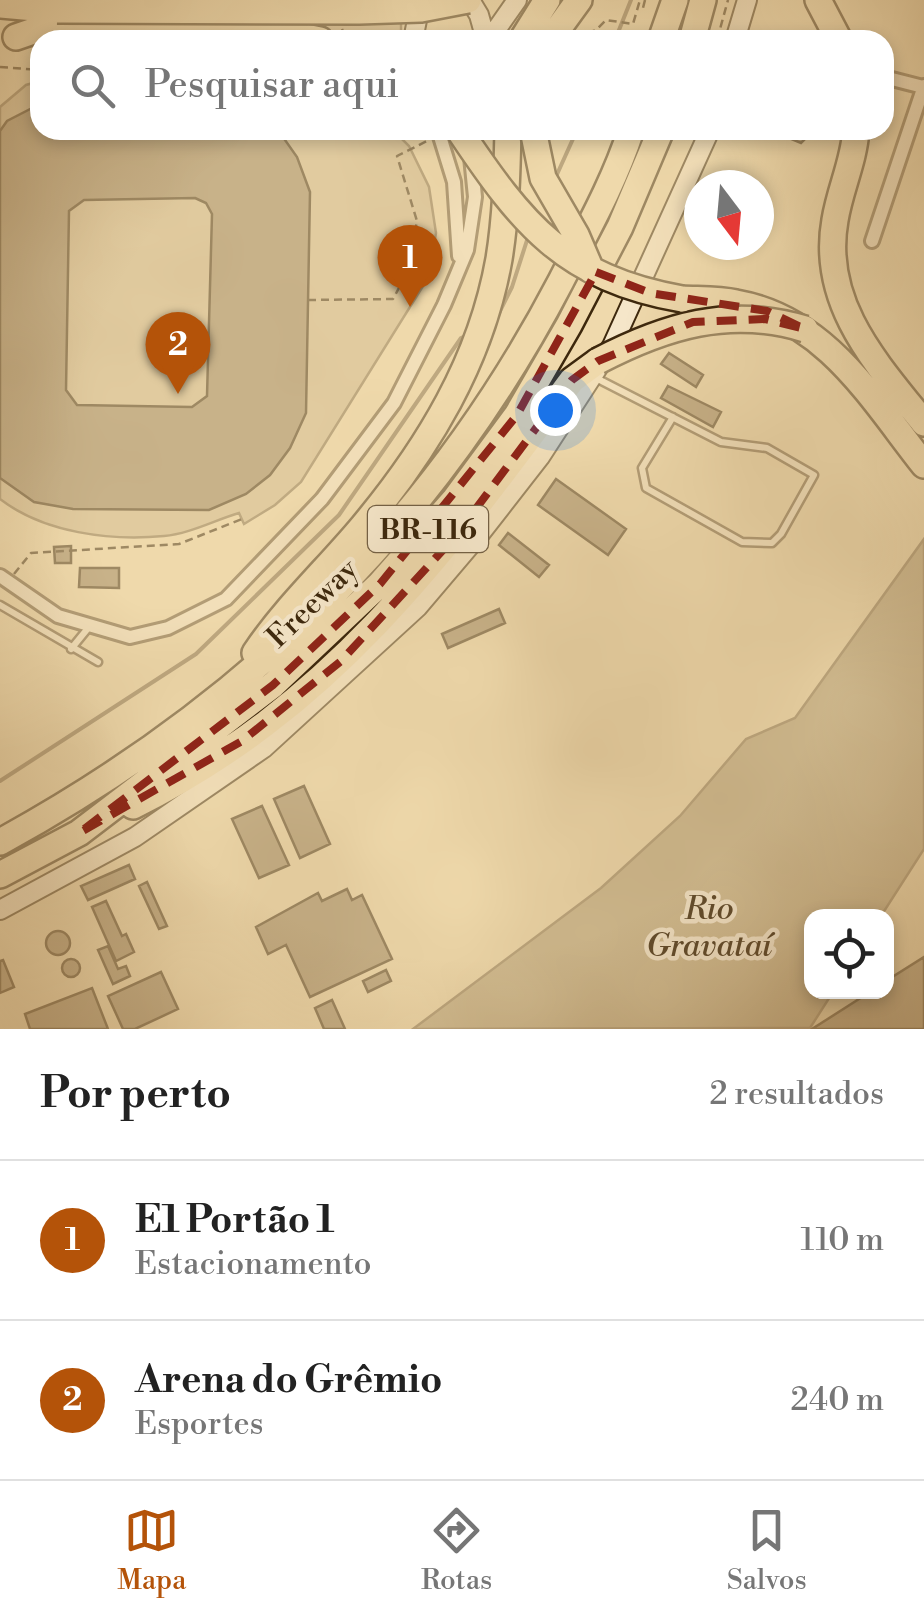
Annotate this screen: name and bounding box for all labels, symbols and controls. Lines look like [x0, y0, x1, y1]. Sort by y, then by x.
search box [30, 30, 894, 140]
icon: search [65, 58, 120, 113]
text: Pesquisar aqui [145, 62, 399, 109]
north arrow [684, 170, 774, 260]
pin: 1 [378, 224, 442, 307]
pin: 2 [146, 312, 210, 394]
your location [530, 385, 581, 436]
road number: BR-116 [368, 506, 488, 552]
street label: Freeway [259, 551, 367, 657]
water label: Rio Gravataí [646, 889, 776, 966]
map controls [804, 909, 894, 999]
button: locate [804, 909, 894, 999]
text: Por perto [40, 1068, 231, 1121]
text: 2 resultados [710, 1074, 884, 1114]
text: E1 Portão 1 [135, 1197, 334, 1244]
text: 1 [65, 1220, 80, 1260]
text: 110 m [801, 1220, 884, 1260]
text: Estacionamento [135, 1244, 372, 1284]
text: Arena do Grêmio [135, 1357, 442, 1404]
text: 2 [62, 1380, 83, 1420]
text: 240 m [791, 1380, 884, 1420]
text: Esportes [135, 1404, 264, 1444]
tab: Mapa [117, 1503, 186, 1598]
tab: Rotas [421, 1503, 492, 1598]
tab: Salvos [727, 1503, 807, 1598]

